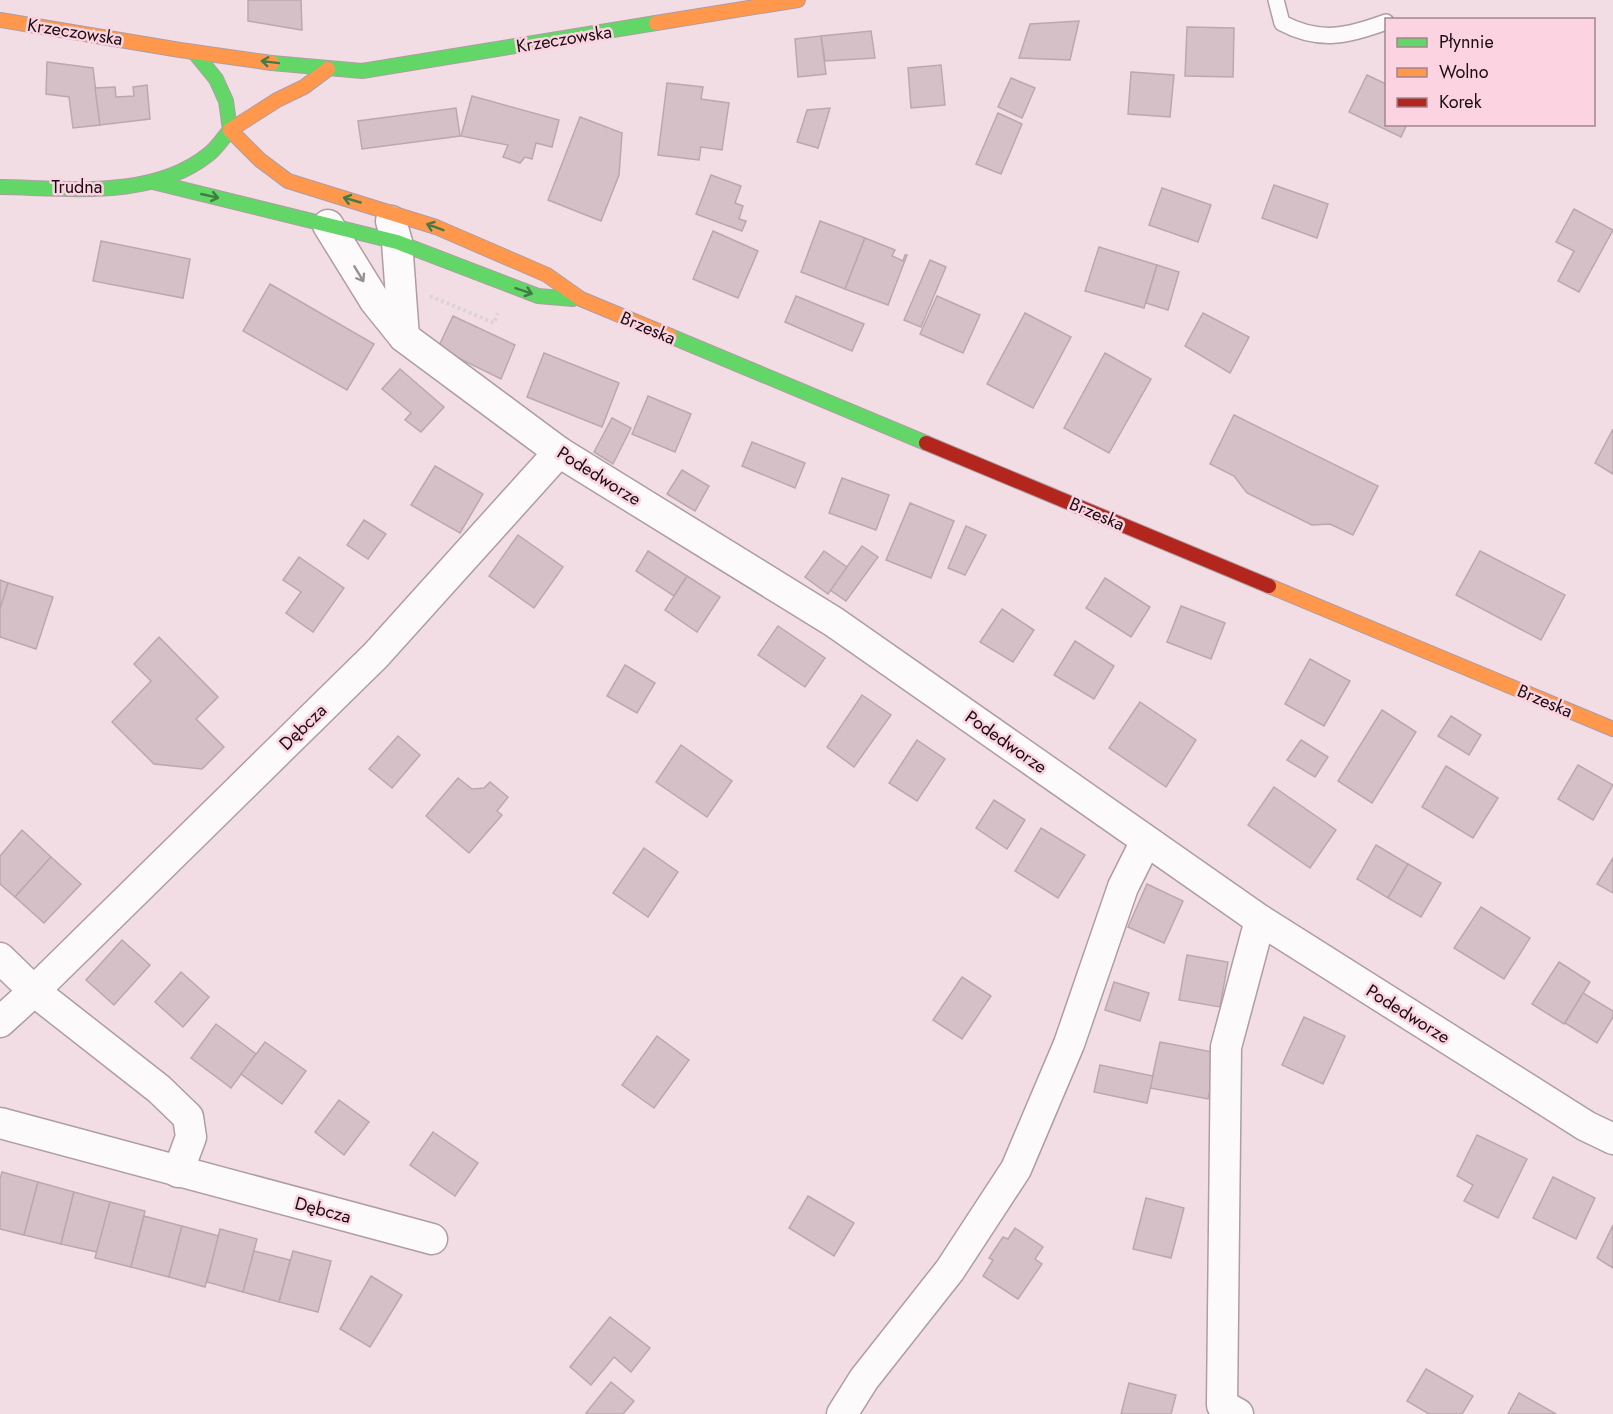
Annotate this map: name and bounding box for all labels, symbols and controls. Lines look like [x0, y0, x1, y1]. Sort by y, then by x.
street label: Krzeczowska [25, 12, 125, 52]
legend [1385, 18, 1595, 126]
street label: Krzeczowska [514, 19, 614, 59]
text: Płynnie [1439, 29, 1494, 55]
one-way arrow [261, 56, 281, 67]
text: Wolno [1439, 59, 1489, 85]
text: Korek [1439, 89, 1482, 115]
street label: Trudna [52, 174, 102, 200]
one-way arrow [200, 190, 219, 202]
one-way arrow [342, 194, 361, 205]
one-way arrow [426, 221, 445, 232]
one-way arrow [352, 266, 365, 283]
one-way arrow [514, 286, 533, 297]
street label: Brzeska [616, 305, 680, 351]
street label: Podedworze [552, 440, 646, 512]
street label: Brzeska [1065, 491, 1129, 537]
street label: Brzeska [1513, 678, 1577, 724]
street label: Dębcza [273, 698, 333, 756]
street label: Podedworze [960, 704, 1052, 780]
street label: Podedworze [1361, 978, 1455, 1050]
street label: Dębcza [292, 1190, 354, 1230]

